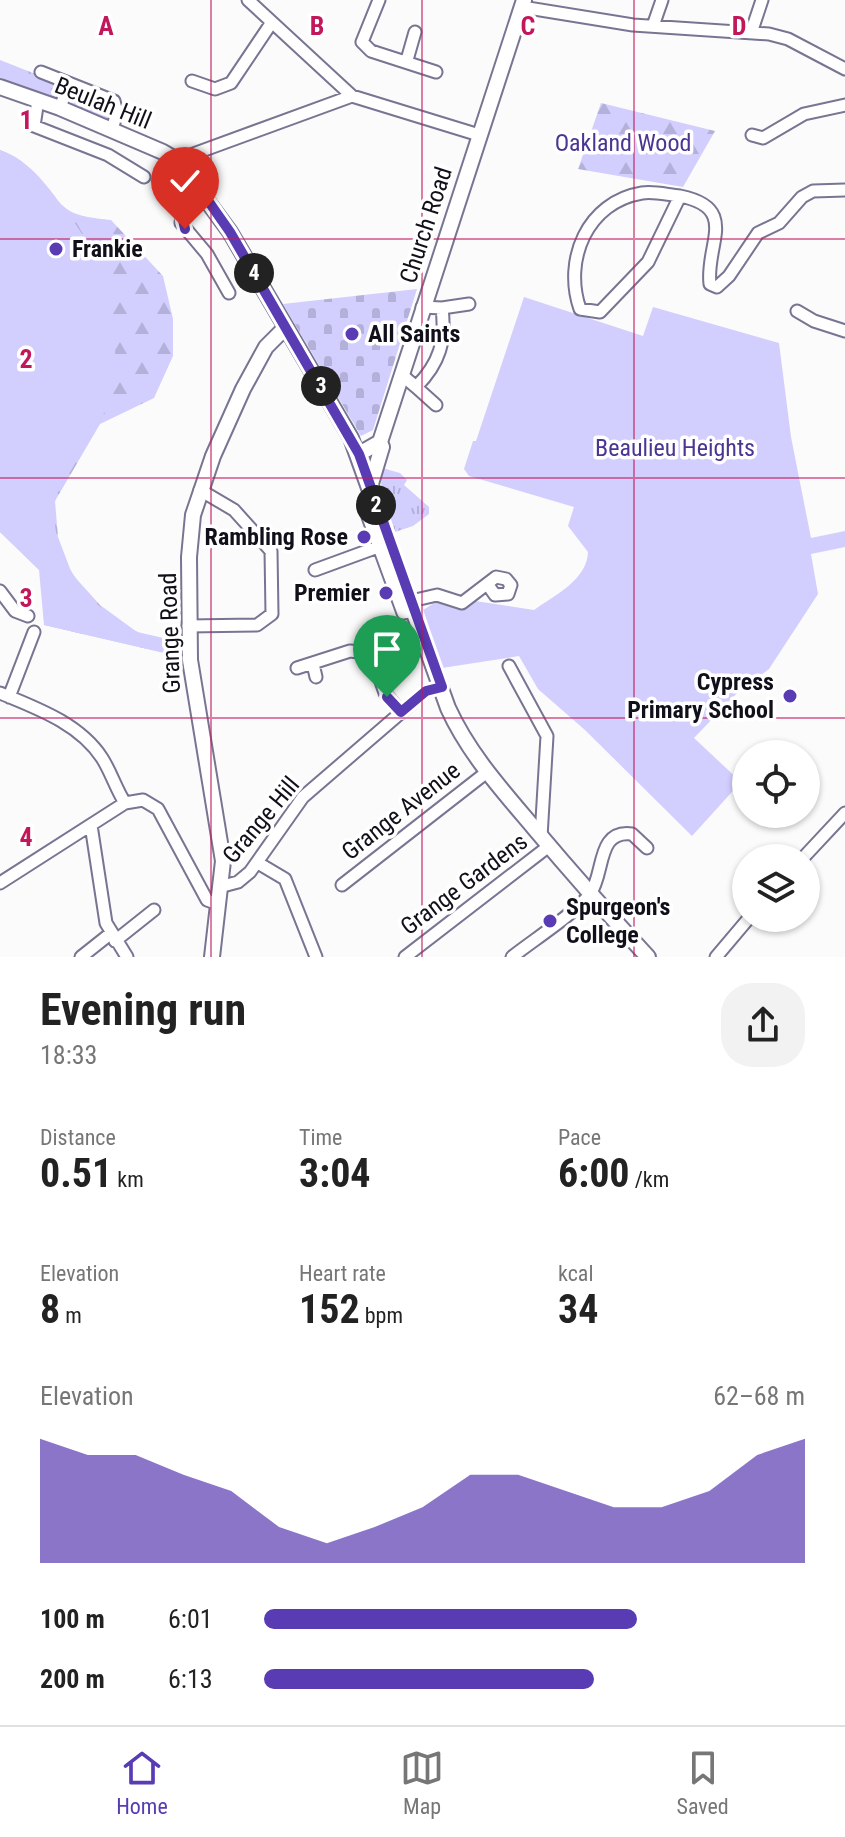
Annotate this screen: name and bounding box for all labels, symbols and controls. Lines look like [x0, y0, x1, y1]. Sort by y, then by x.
text: A [98, 11, 114, 41]
text: B [310, 11, 324, 41]
text: C [521, 11, 536, 41]
text: D [732, 11, 746, 41]
street label: Beulah Hill [51, 71, 155, 135]
text: 1 [19, 105, 33, 135]
park label: Oakland Wood [555, 129, 691, 157]
pin [151, 147, 219, 229]
icon: check [163, 159, 207, 203]
street label: Church Road [394, 163, 458, 287]
place label: Frankie [72, 235, 143, 263]
marker: Frankie [47, 240, 65, 258]
pin: 4 [234, 253, 274, 293]
text: 4 [248, 260, 260, 285]
place label: All Saints [368, 320, 460, 348]
marker: All Saints [343, 325, 361, 343]
text: 2 [19, 344, 33, 374]
pin: 3 [301, 366, 341, 406]
text: 3 [315, 373, 327, 398]
park label: Beaulieu Heights [595, 434, 755, 462]
pin: 2 [356, 485, 396, 525]
text: 2 [370, 492, 382, 517]
place label: Rambling Rose [205, 523, 348, 551]
marker: Rambling Rose [355, 528, 373, 546]
street label: Grange Road [154, 572, 186, 694]
place label: Premier [294, 579, 370, 607]
text: 3 [19, 583, 33, 613]
marker: Premier [377, 584, 395, 602]
pin [353, 615, 421, 697]
icon: arrive [365, 627, 409, 671]
place label: Cypress Primary School [627, 668, 774, 724]
marker: Cypress Primary School [781, 687, 799, 705]
map controls [732, 740, 820, 932]
button: locate [732, 740, 820, 828]
street label: Grange Avenue [336, 756, 466, 866]
street label: Grange Hill [217, 771, 305, 869]
text: 4 [19, 822, 33, 852]
street label: Grange Gardens [395, 827, 533, 941]
button: layers [732, 844, 820, 932]
place label: Spurgeon's College [566, 893, 671, 949]
marker: Spurgeon's College [541, 912, 559, 930]
button: share [721, 983, 805, 1067]
text: Evening run [40, 984, 246, 1036]
text: 18:33 [40, 1040, 97, 1070]
text: Distance [40, 1125, 116, 1150]
text: Time [299, 1125, 342, 1150]
text: Pace [558, 1125, 601, 1150]
text: 0.51 [40, 1150, 112, 1197]
text: 3:04 [299, 1150, 371, 1197]
text: 6:00 [558, 1150, 630, 1197]
text: km [112, 1167, 144, 1192]
text: /km [630, 1167, 669, 1192]
text: Elevation [40, 1261, 119, 1286]
text: Heart rate [299, 1261, 386, 1286]
text: kcal [558, 1261, 593, 1286]
text: 8 [40, 1286, 60, 1333]
text: 152 [299, 1286, 360, 1333]
text: 34 [558, 1286, 598, 1333]
text: m [60, 1303, 82, 1328]
text: bpm [360, 1303, 403, 1328]
text: Elevation [40, 1381, 134, 1411]
text: 62–68 m [713, 1381, 805, 1411]
text: 100 m [40, 1604, 105, 1634]
text: 6:01 [168, 1604, 213, 1634]
text: 200 m [40, 1664, 105, 1694]
text: 6:13 [168, 1664, 213, 1694]
tab: Home [116, 1746, 168, 1819]
tab: Map [400, 1746, 444, 1819]
tab: Saved [677, 1746, 729, 1819]

